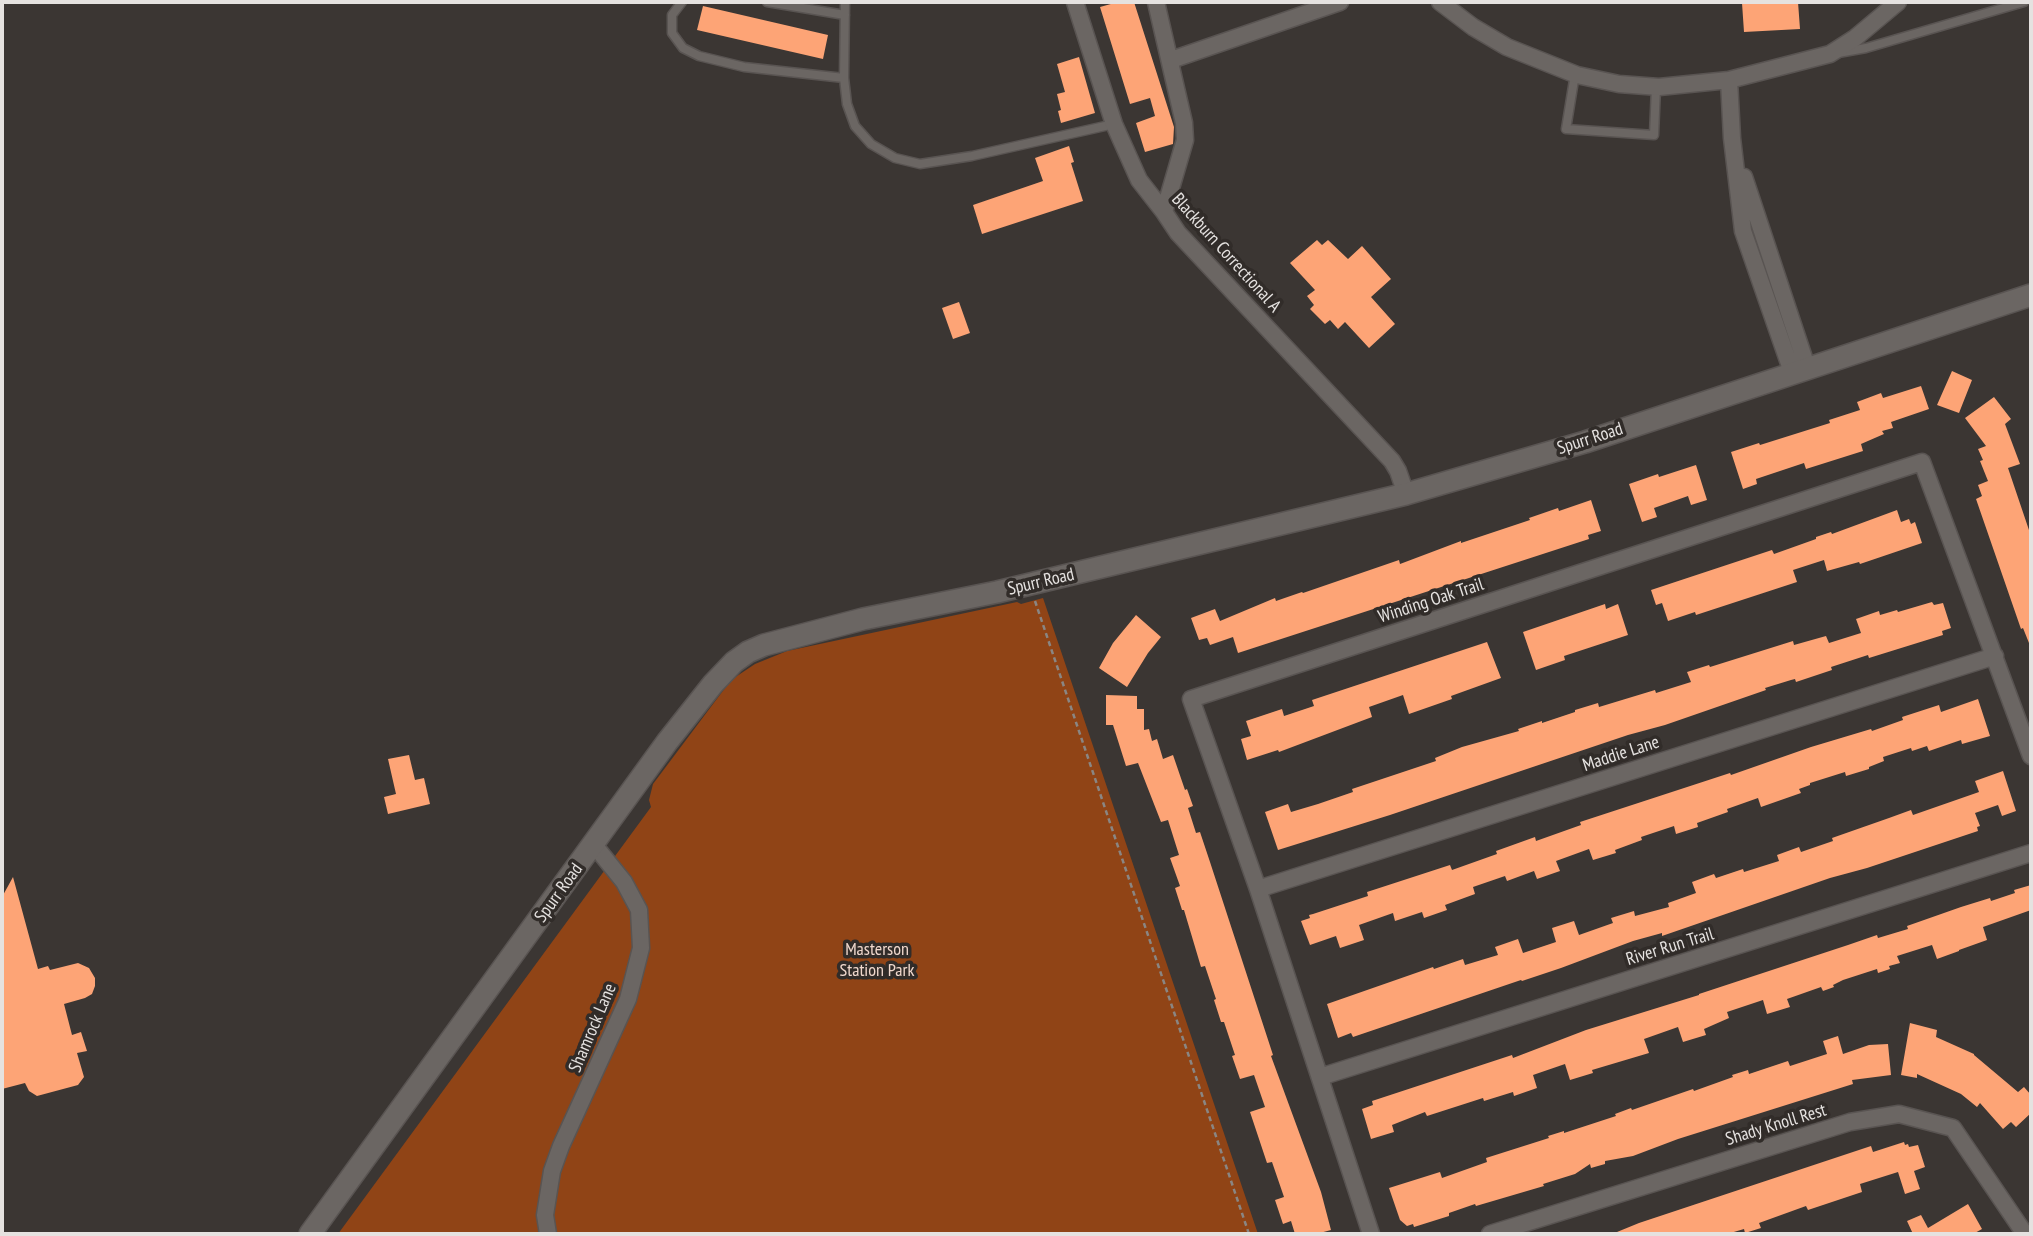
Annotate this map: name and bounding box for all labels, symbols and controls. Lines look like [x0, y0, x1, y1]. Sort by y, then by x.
street label: Blackburn Correctional A [1167, 189, 1285, 317]
street label: Spurr Road [1554, 418, 1626, 460]
street label: Spurr Road [1006, 564, 1076, 600]
street label: Winding Oak Trail [1375, 574, 1487, 628]
street label: Maddie Lane [1580, 731, 1662, 777]
street label: Spurr Road [530, 859, 588, 927]
street label: River Run Trail [1624, 923, 1716, 971]
park label: Masterson Station Park [840, 939, 914, 982]
street label: Shamrock Lane [565, 980, 621, 1076]
street label: Shady Knoll Rest [1723, 1099, 1829, 1151]

